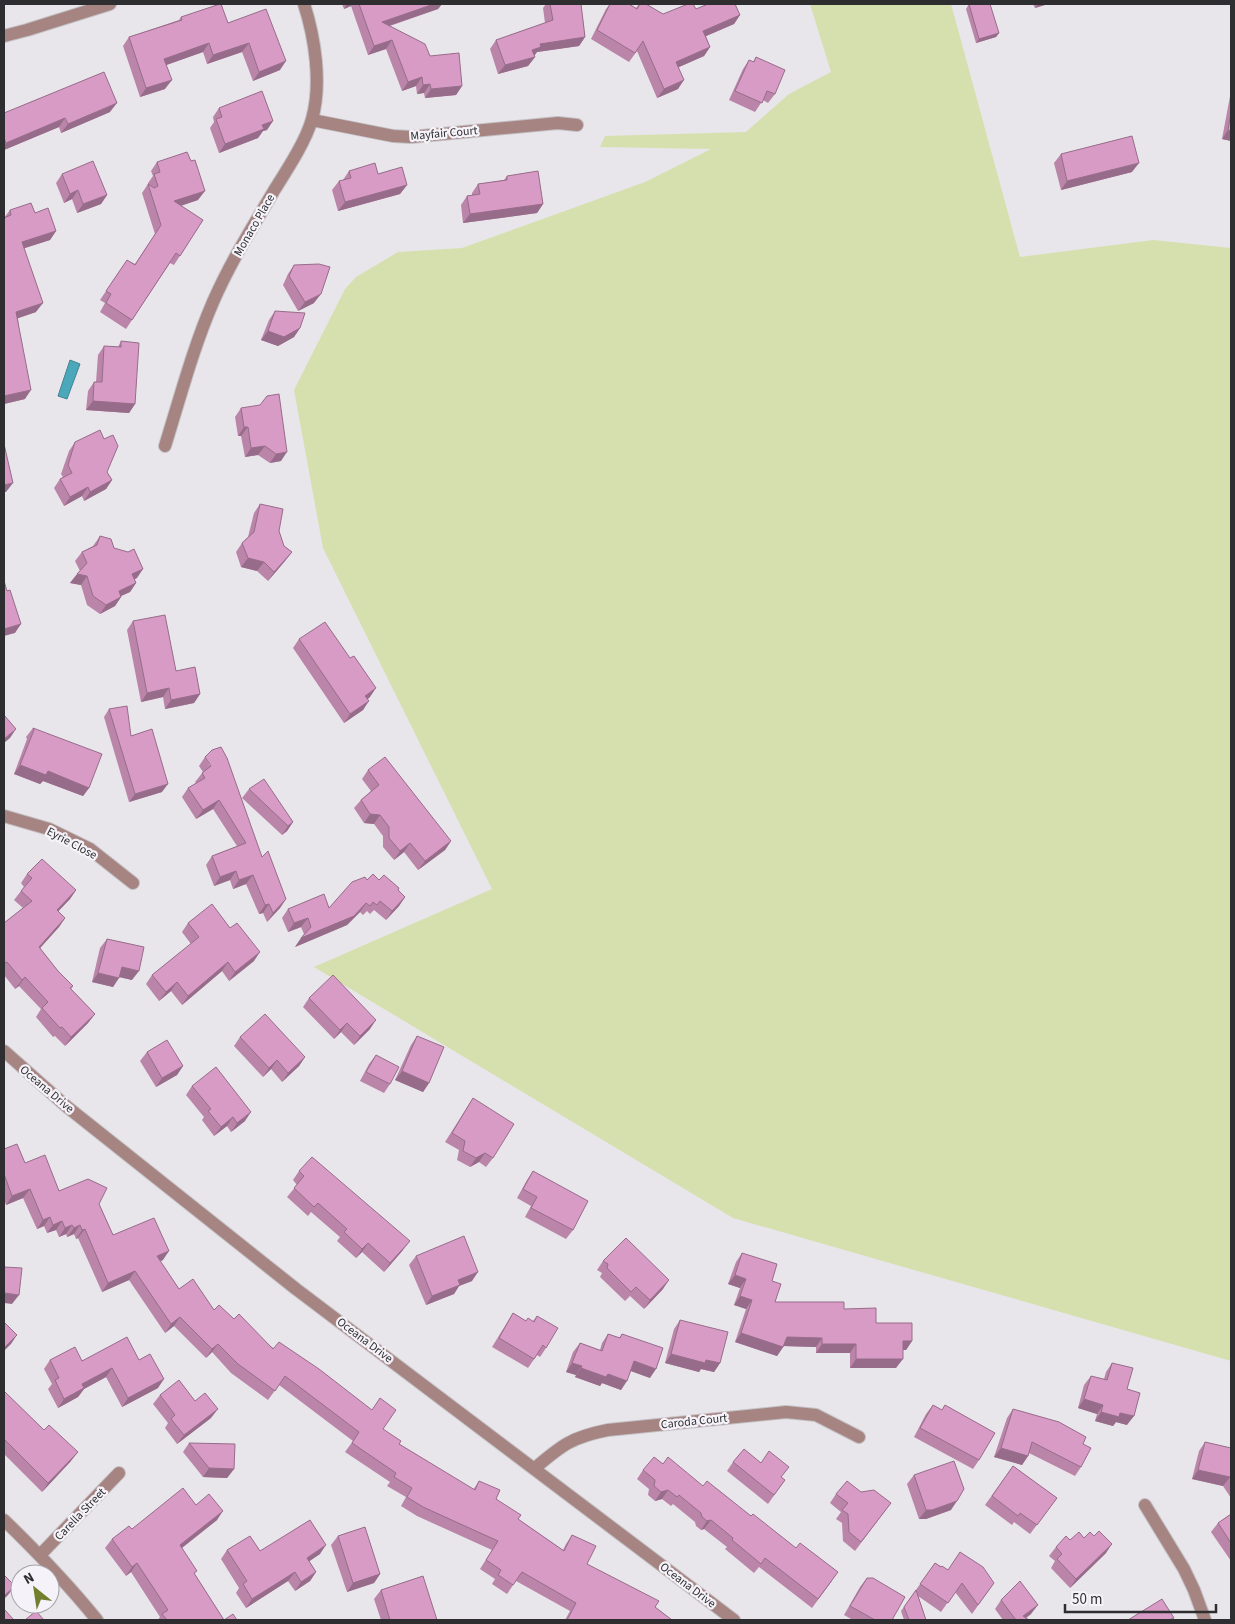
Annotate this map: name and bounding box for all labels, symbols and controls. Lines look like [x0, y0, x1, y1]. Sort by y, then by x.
street label: Mayfair Court [410, 122, 478, 145]
street label: Monaco Place [230, 191, 279, 259]
street label: Eyrie Close [44, 823, 100, 864]
street label: Oceana Drive [16, 1062, 77, 1117]
street label: Oceana Drive [333, 1314, 396, 1367]
street label: Caroda Court [660, 1410, 728, 1433]
street label: Carella Street [51, 1484, 110, 1545]
street label: Oceana Drive [656, 1559, 719, 1612]
north arrow [10, 1564, 60, 1614]
text: N [20, 1568, 38, 1590]
scale bar [1065, 1582, 1216, 1614]
text: 50 m [1072, 1589, 1102, 1610]

